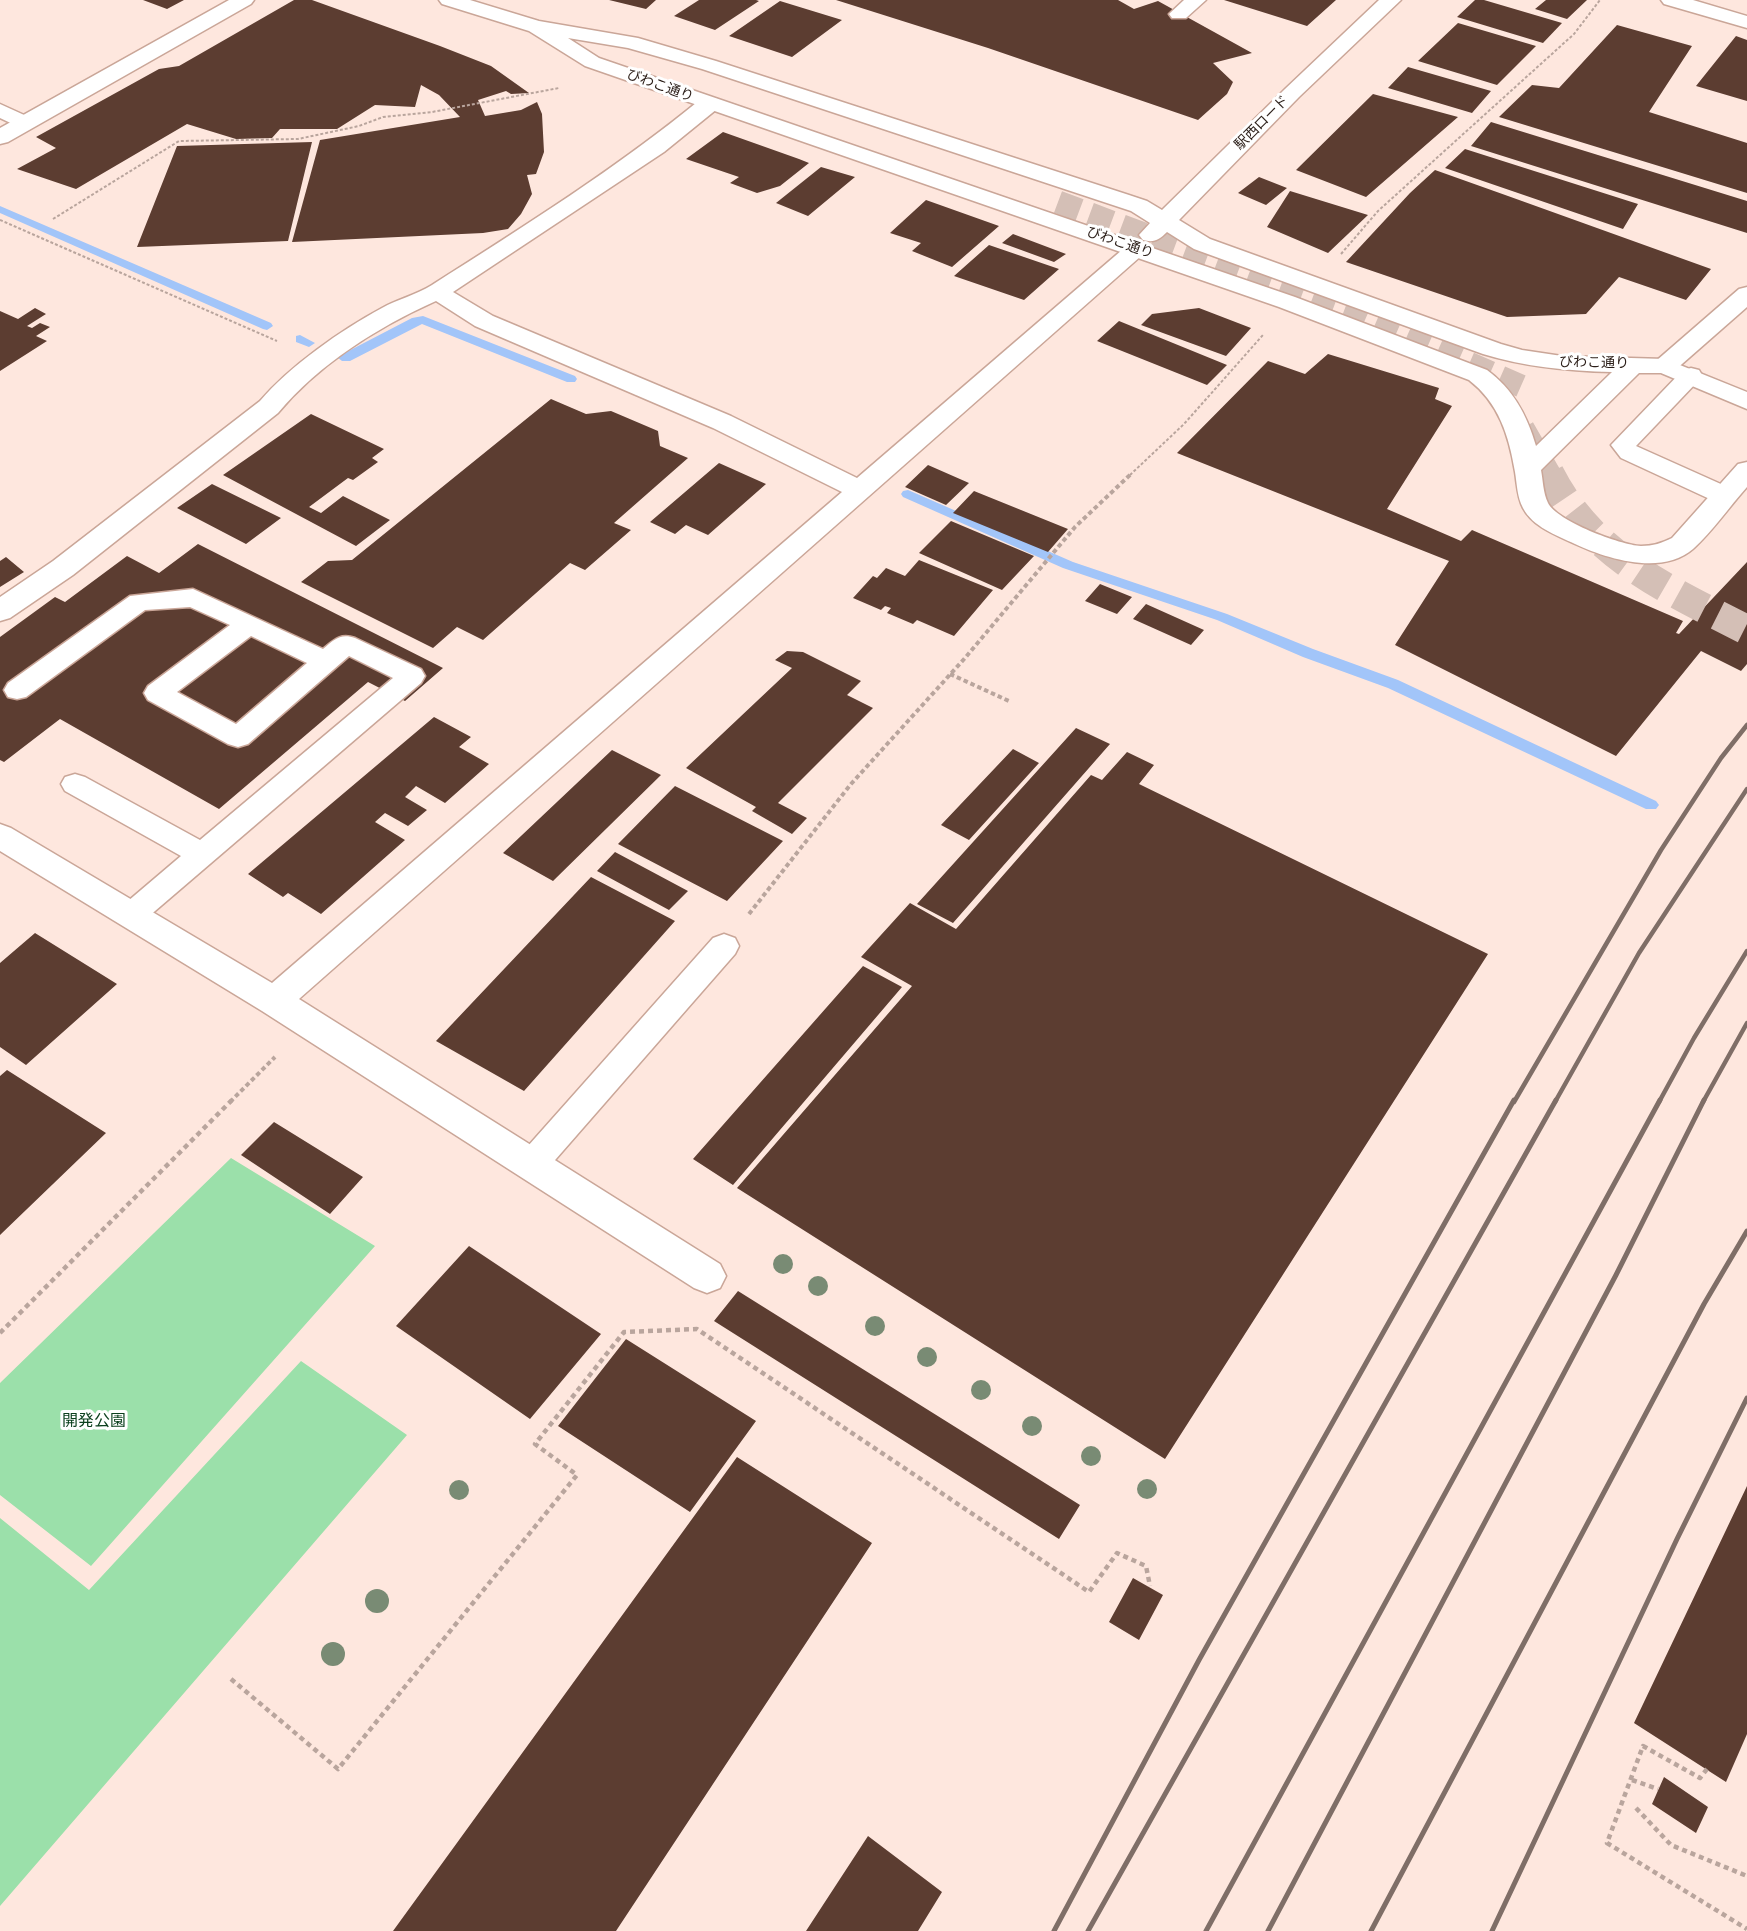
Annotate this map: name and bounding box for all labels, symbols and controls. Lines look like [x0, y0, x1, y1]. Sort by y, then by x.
street label: びわこ通り [624, 66, 696, 106]
street label: 駅西ロード [1231, 92, 1293, 154]
street label: びわこ通り [1084, 224, 1156, 262]
street label: びわこ通り [1559, 354, 1629, 372]
park label: 開発公園 [62, 1412, 126, 1432]

